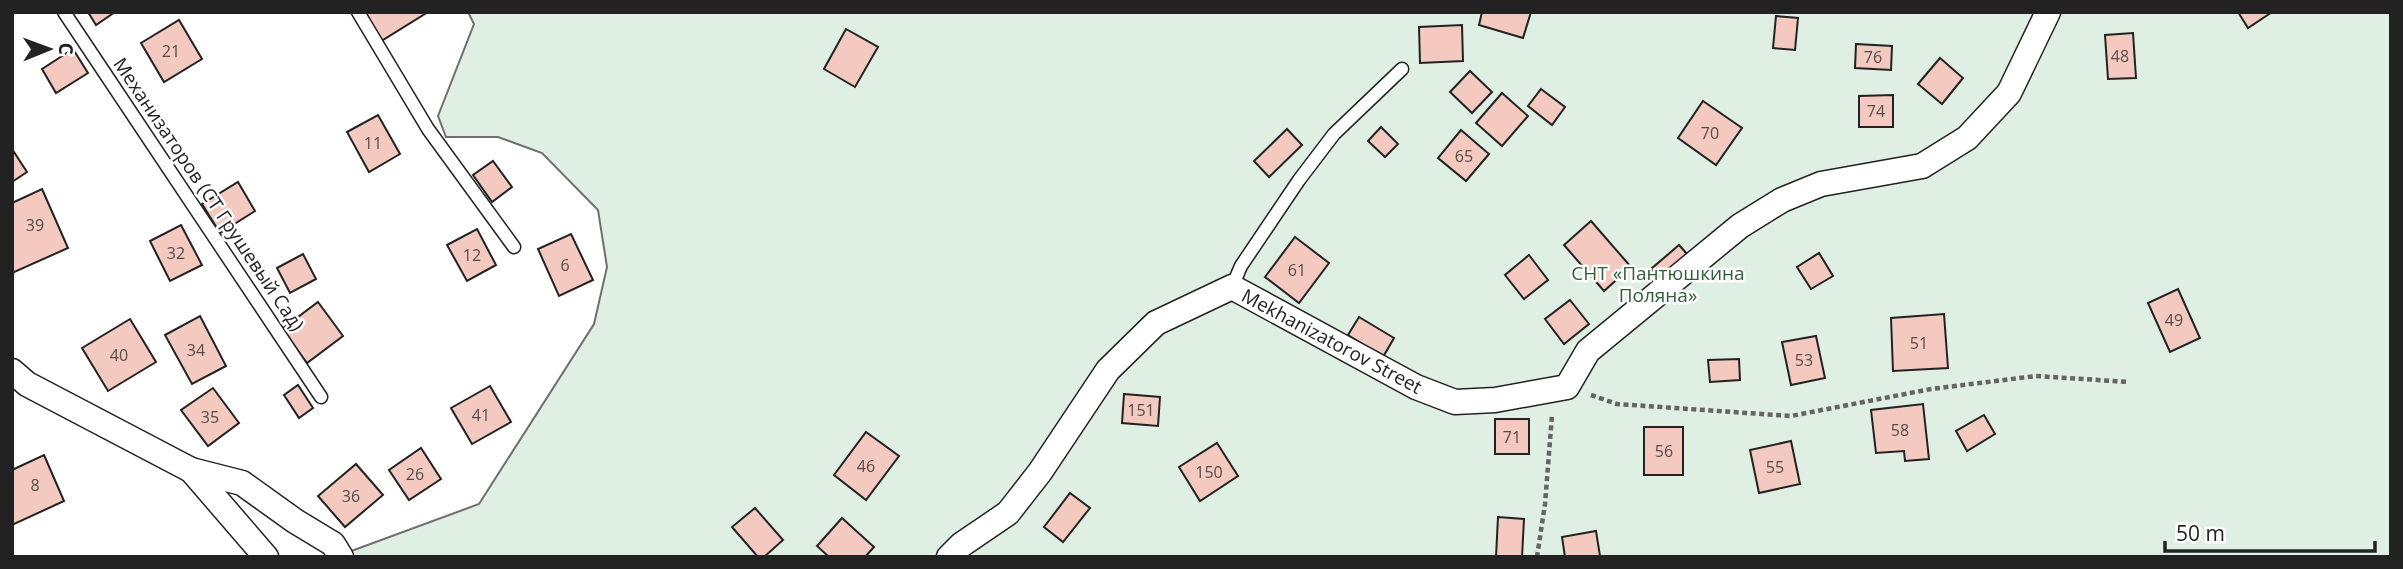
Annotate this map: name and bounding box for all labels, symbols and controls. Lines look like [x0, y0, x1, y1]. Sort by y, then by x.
north arrow [14, 14, 84, 84]
house number: 21 [162, 40, 180, 62]
text: С [53, 42, 79, 55]
house number: 48 [2111, 45, 2129, 67]
house number: 76 [1864, 46, 1882, 68]
street label: Механизаторов (СТ Грушевый Сад) [107, 52, 311, 336]
house number: 74 [1867, 100, 1885, 122]
house number: 70 [1701, 122, 1719, 144]
house number: 11 [364, 132, 382, 154]
house number: 65 [1455, 145, 1473, 167]
house number: 39 [26, 214, 44, 236]
house number: 32 [167, 242, 185, 264]
house number: 12 [463, 244, 481, 266]
house number: 6 [560, 254, 570, 276]
house number: 61 [1288, 259, 1306, 281]
park label: СНТ «Пантюшкина Поляна» [1571, 260, 1745, 308]
street label: Mekhanizatorov Street [1237, 282, 1427, 400]
house number: 49 [2165, 309, 2183, 331]
house number: 51 [1910, 332, 1928, 354]
house number: 34 [187, 339, 205, 361]
house number: 40 [110, 344, 128, 366]
house number: 53 [1795, 349, 1813, 371]
house number: 151 [1127, 399, 1155, 421]
house number: 41 [472, 404, 490, 426]
house number: 35 [201, 406, 219, 428]
house number: 58 [1891, 419, 1909, 441]
house number: 71 [1503, 426, 1521, 448]
house number: 56 [1655, 440, 1673, 462]
house number: 46 [857, 455, 875, 477]
house number: 55 [1766, 456, 1784, 478]
house number: 150 [1195, 461, 1223, 483]
house number: 26 [406, 463, 424, 485]
house number: 8 [30, 474, 40, 496]
house number: 36 [342, 485, 360, 507]
scale bar [2165, 510, 2375, 554]
text: 50 m [2176, 519, 2225, 547]

